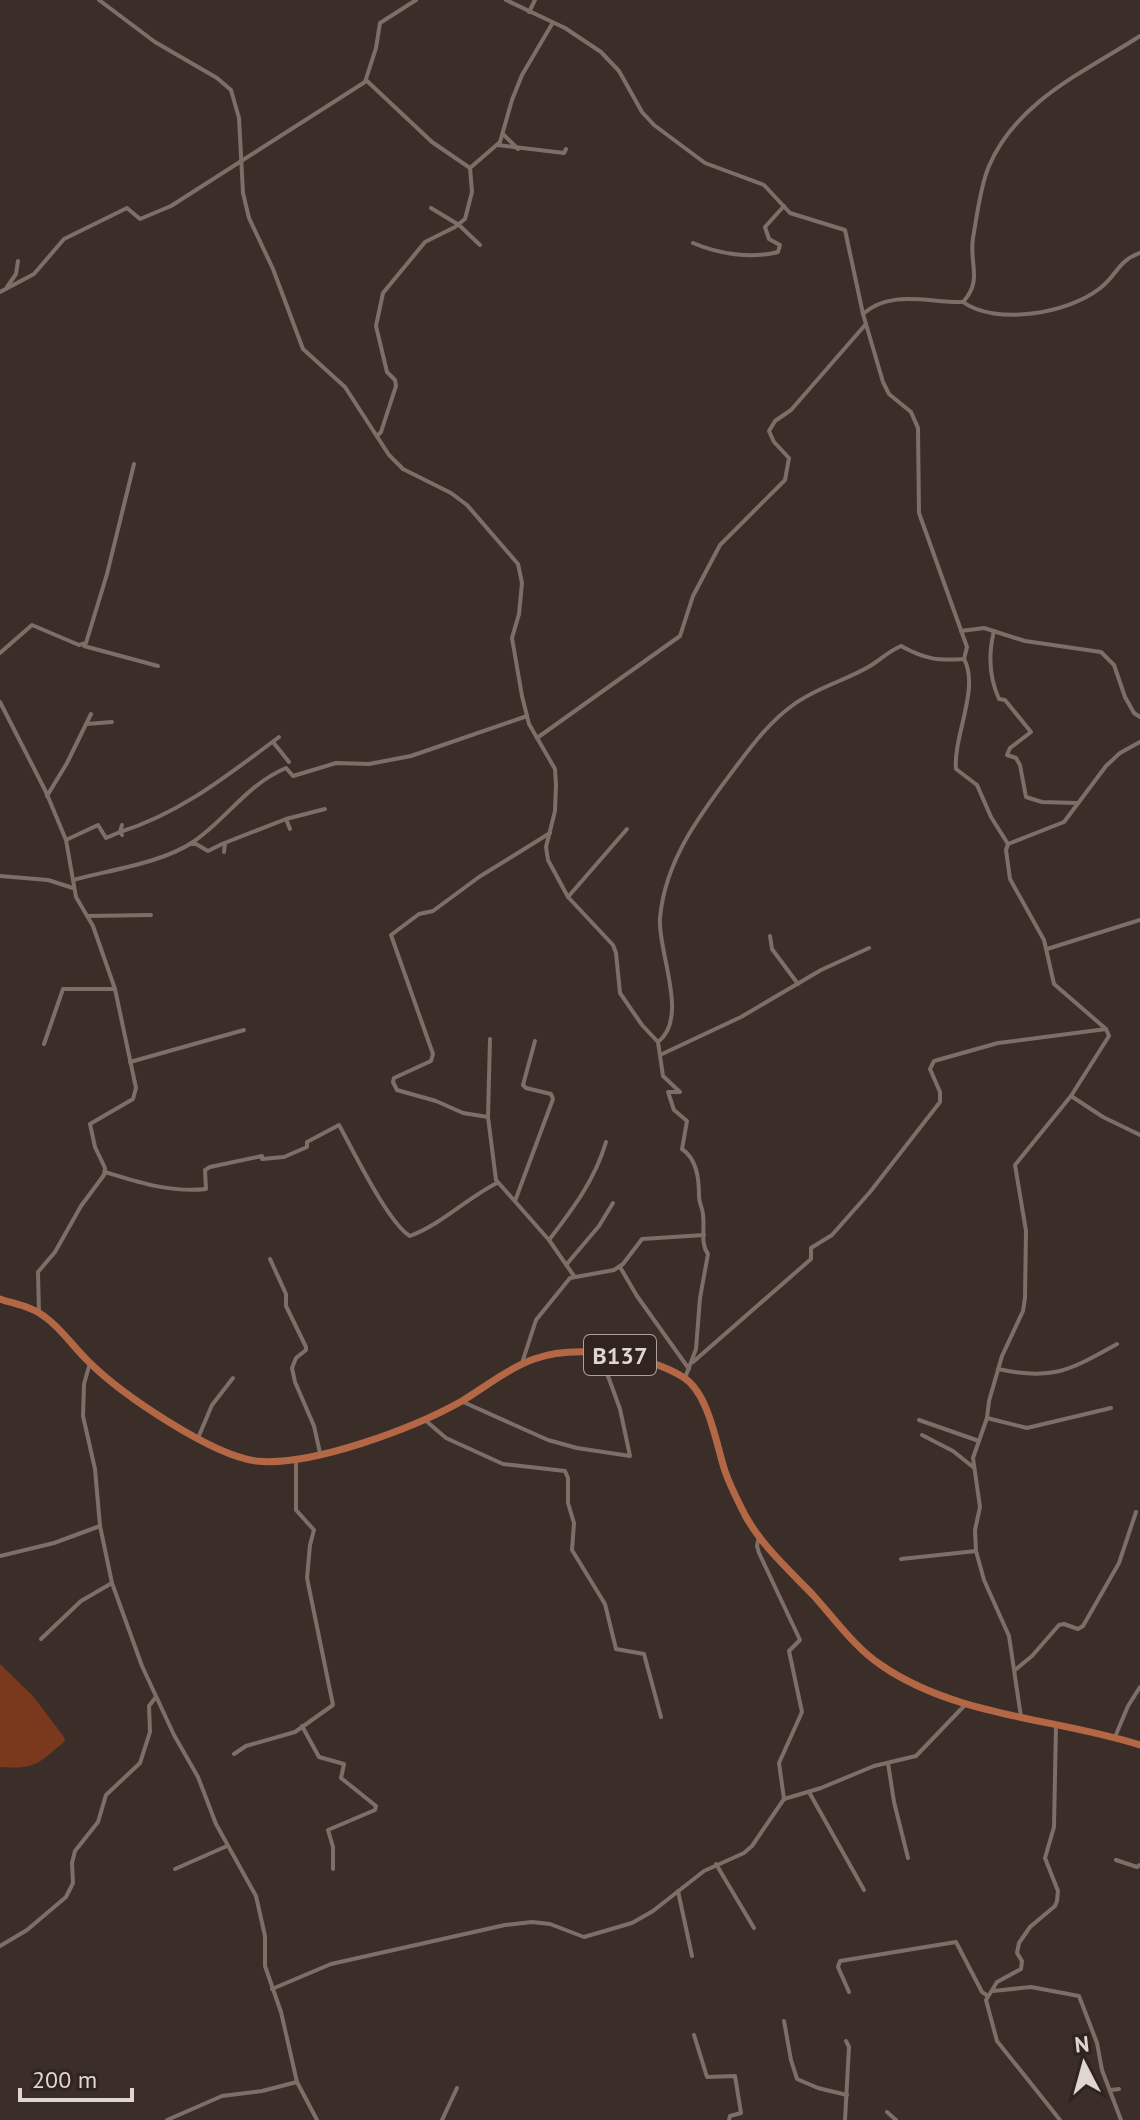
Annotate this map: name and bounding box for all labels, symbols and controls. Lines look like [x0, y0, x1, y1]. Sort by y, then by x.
road number: B137 [584, 1335, 656, 1375]
north arrow [1044, 2024, 1124, 2104]
text: N [1073, 2029, 1091, 2059]
scale bar [20, 2052, 132, 2102]
text: 200 m [32, 2064, 97, 2095]

